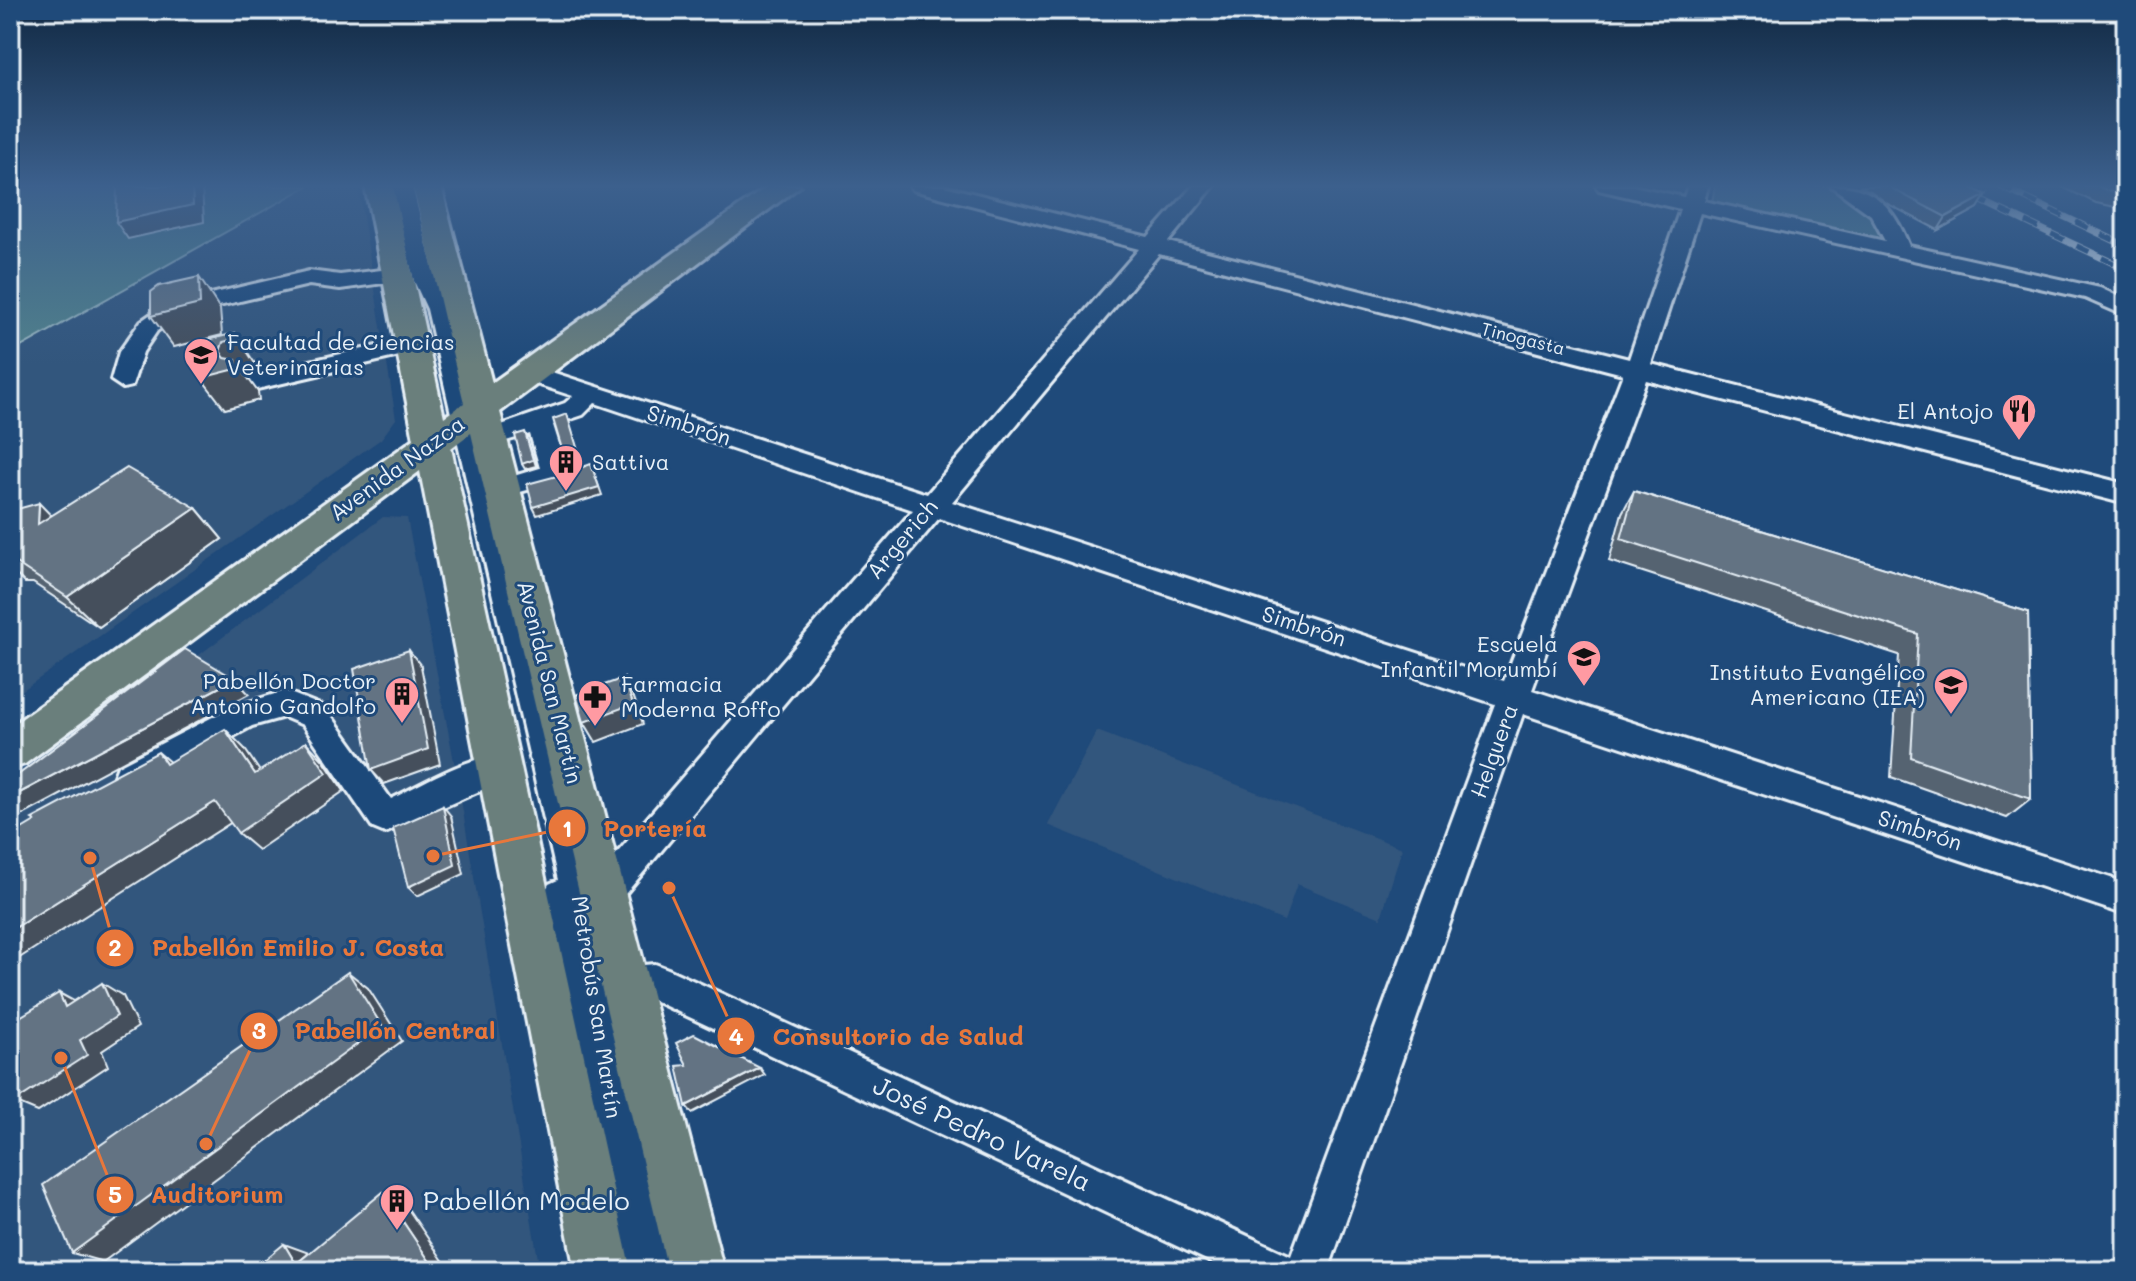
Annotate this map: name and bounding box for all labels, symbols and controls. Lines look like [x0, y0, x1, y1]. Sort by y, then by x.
street label: Tinogasta [1479, 316, 1568, 360]
place label: Facultad de Ciencias Veterinarias [227, 327, 455, 381]
school or university icon: Facultad de Ciencias Veterinarias [182, 336, 220, 386]
restaurant icon: El Antojo [2000, 392, 2038, 442]
place label: El Antojo [1897, 396, 1993, 425]
street label: Simbrón [643, 397, 735, 452]
street label: Avenida Nazca [323, 409, 470, 527]
building icon: Sattiva [547, 443, 585, 493]
place label: Sattiva [592, 447, 670, 476]
street label: Argerich [860, 493, 944, 585]
street label: Avenida San Martín [511, 577, 590, 786]
street label: Simbrón [1258, 598, 1350, 653]
place label: Escuela Infantil Morumbí [1381, 629, 1558, 683]
school or university icon: Escuela Infantil Morumbí [1565, 638, 1603, 688]
place label: Instituto Evangélico Americano (IEA) [1710, 657, 1925, 711]
place label: Pabellón Doctor Antonio Gandolfo [191, 666, 376, 720]
school or university icon: Instituto Evangélico Americano (IEA) [1932, 666, 1970, 716]
place label: Farmacia Moderna Roffo [621, 669, 780, 723]
building icon: Pabellón Doctor Antonio Gandolfo [383, 675, 421, 725]
pharmacy icon: Farmacia Moderna Roffo [576, 678, 614, 728]
street label: Helguera [1463, 700, 1524, 802]
street label: Simbrón [1874, 802, 1966, 857]
callout: Portería [547, 804, 723, 852]
text: 1 [562, 812, 572, 843]
text: Portería [603, 812, 707, 843]
street label: Metrobús San Martín [566, 893, 629, 1120]
callout: Pabellón Emilio J. Costa [95, 924, 460, 972]
text: 2 [108, 931, 122, 962]
text: Pabellón Emilio J. Costa [152, 931, 444, 962]
callout: Pabellón Central [239, 1007, 512, 1055]
callout: Consultorio de Salud [716, 1012, 1039, 1060]
text: 3 [252, 1014, 266, 1045]
text: Pabellón Central [295, 1014, 495, 1045]
text: 4 [728, 1020, 744, 1051]
text: Consultorio de Salud [773, 1020, 1023, 1051]
street label: José Pedro Varela [868, 1068, 1097, 1199]
callout: Auditorium [95, 1171, 300, 1219]
text: 5 [108, 1178, 122, 1209]
text: Auditorium [151, 1178, 283, 1209]
building icon: Pabellón Modelo [378, 1182, 416, 1232]
place label: Pabellón Modelo [423, 1183, 630, 1217]

